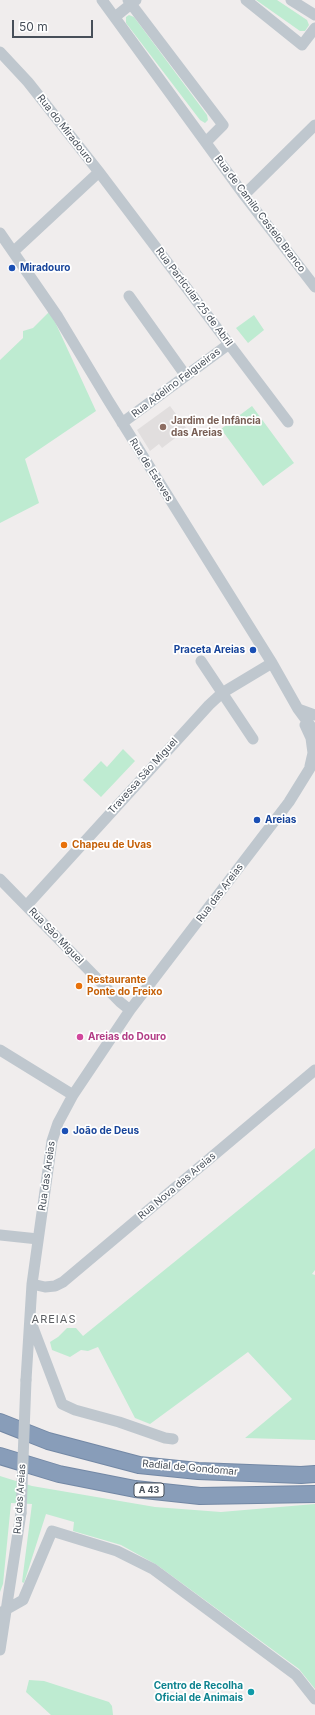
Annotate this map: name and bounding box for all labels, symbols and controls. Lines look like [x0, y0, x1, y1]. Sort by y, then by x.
scale bar [14, 12, 95, 38]
text: 50 m [19, 19, 48, 34]
street label: Rua do Miradouro [34, 92, 96, 166]
street label: Rua de Camilo Castelo Branco [212, 153, 308, 275]
street label: Rua Particular 25 de Abril [153, 245, 235, 349]
place label: Miradouro [20, 262, 70, 274]
marker: Miradouro [7, 263, 17, 273]
street label: Rua Adelino Felgueiras [129, 346, 223, 420]
place label: Jardim de Infância das Areias [171, 415, 261, 438]
marker: Jardim de Infância das Areias [158, 422, 168, 432]
street label: Rua de Esteves [127, 436, 175, 504]
place label: Praceta Areias [174, 644, 245, 656]
marker: Praceta Areias [248, 645, 258, 655]
street label: Travessa São Miguel [106, 736, 180, 816]
place label: Areias [265, 814, 296, 826]
marker: Areias [252, 815, 262, 825]
place label: Chapeu de Uvas [72, 839, 152, 851]
marker: Chapeu de Uvas [59, 840, 69, 850]
street label: Rua das Areias [194, 861, 246, 925]
street label: Rua São Miguel [26, 905, 86, 967]
place label: Restaurante Ponte do Freixo [87, 974, 162, 998]
marker: Restaurante Ponte do Freixo [74, 981, 84, 991]
place label: Areias do Douro [88, 1031, 166, 1043]
marker: Areias do Douro [75, 1032, 85, 1042]
place label: João de Deus [73, 1125, 139, 1137]
marker: João de Deus [60, 1126, 70, 1136]
street label: Rua das Areias [36, 1140, 58, 1212]
street label: Rua Nova das Areias [136, 1150, 218, 1222]
district label: AREIAS [32, 1313, 76, 1327]
street label: Radial de Gondomar [142, 1458, 238, 1478]
street label: Rua das Areias [12, 1464, 28, 1534]
road number: A 43 [134, 1483, 164, 1497]
place label: Centro de Recolha Oficial de Animais [154, 1680, 243, 1704]
marker: Centro de Recolha Oficial de Animais [246, 1687, 256, 1697]

